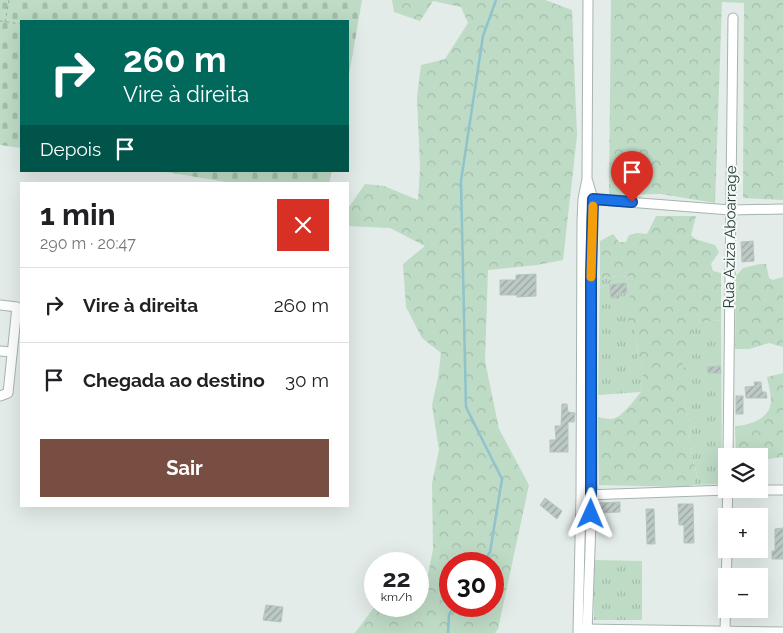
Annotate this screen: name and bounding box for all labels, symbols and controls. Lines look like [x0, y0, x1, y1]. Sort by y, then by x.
text: 260 m [123, 39, 226, 80]
icon: right [40, 40, 105, 105]
text: Vire à direita [123, 81, 249, 107]
icon: arrive [111, 135, 139, 163]
text: Depois [40, 138, 101, 160]
pin [611, 151, 653, 202]
icon: arrive [618, 158, 646, 186]
street label: Rua Aziza Aboarrage [720, 165, 740, 309]
text: 1 min [40, 197, 116, 232]
button: close [277, 199, 329, 251]
text: 290 m · 20:47 [40, 234, 136, 253]
icon: right [40, 291, 68, 319]
text: Vire à direita [83, 294, 198, 316]
text: 260 m [274, 294, 329, 316]
icon: arrive [40, 366, 68, 394]
text: Chegada ao destino [83, 369, 265, 391]
text: 30 m [285, 369, 329, 391]
button: Sair [40, 439, 329, 497]
map controls [718, 448, 768, 618]
button: layers [718, 448, 768, 498]
position arrow [564, 487, 616, 539]
button: + [718, 508, 768, 558]
speed limit sign: 30 [439, 552, 504, 617]
text: 22 [382, 563, 411, 593]
button: − [718, 568, 768, 618]
text: km/h [381, 590, 412, 604]

